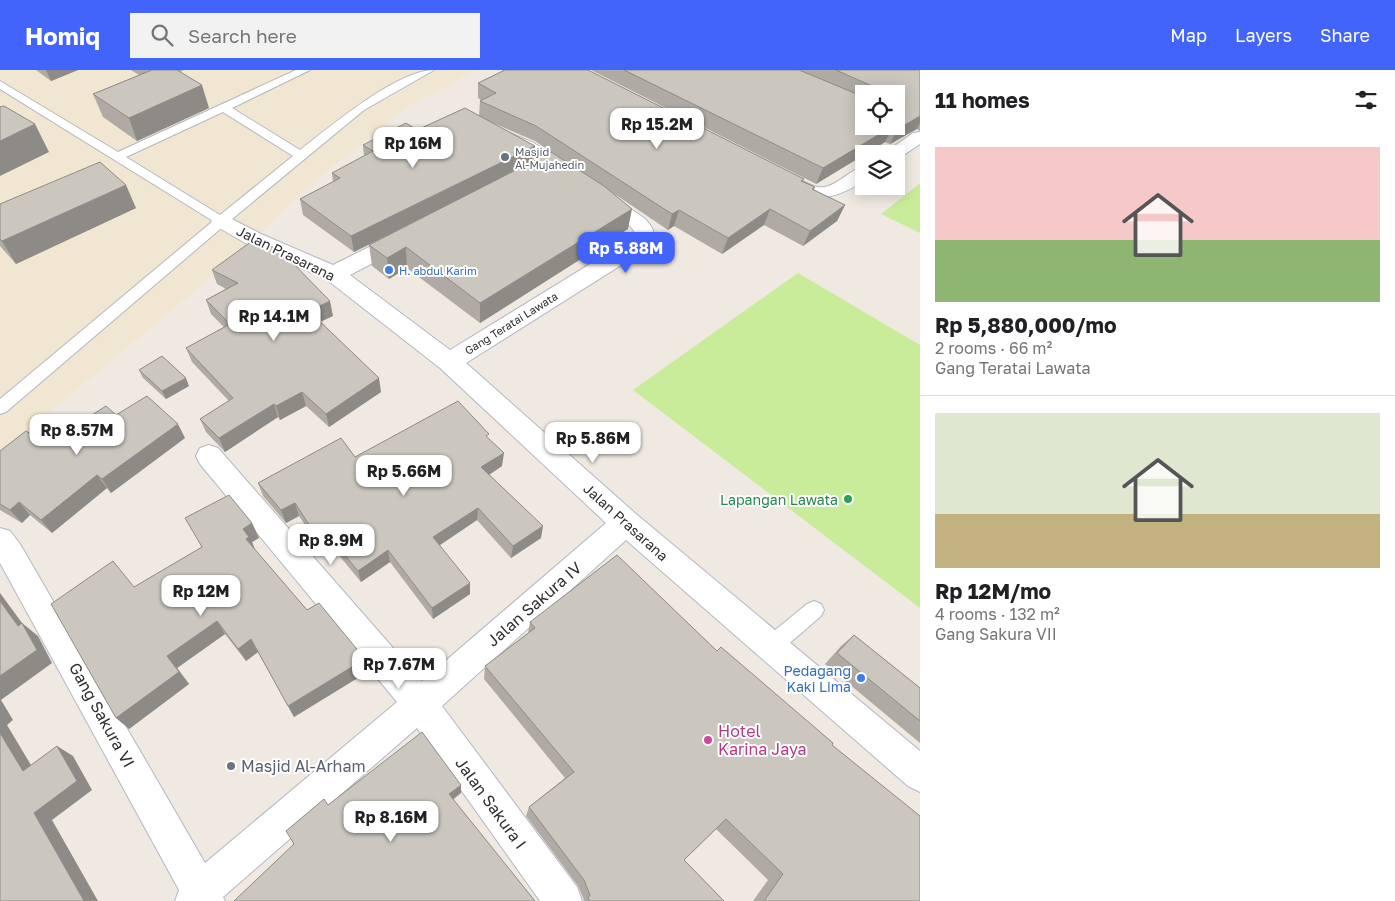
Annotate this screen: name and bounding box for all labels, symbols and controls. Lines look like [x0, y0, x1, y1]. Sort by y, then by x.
search box [130, 13, 480, 58]
text: Homiq [25, 21, 100, 50]
icon: search [148, 21, 176, 49]
text: Search here [188, 24, 297, 47]
text: Map [1170, 24, 1207, 46]
text: Layers [1235, 24, 1292, 46]
text: Share [1320, 24, 1370, 46]
map controls [855, 85, 905, 195]
button: locate [855, 85, 905, 135]
icon: filters [1352, 86, 1380, 114]
text: 11 homes [935, 87, 1030, 113]
pin: Rp 15.2M [605, 108, 709, 150]
text: Rp 15.2M [621, 114, 693, 134]
pin: Rp 16M [372, 126, 454, 169]
text: Rp 16M [384, 133, 442, 153]
place label: Masjid Al-Mujahedin [515, 145, 584, 171]
button: layers [855, 145, 905, 195]
marker: Masjid Al-Mujahedin [499, 151, 511, 163]
icon: home [1113, 180, 1203, 270]
street label: Jalan Prasarana [234, 222, 338, 284]
pin: Rp 5.88M [574, 232, 678, 274]
text: Rp 5.88M [589, 238, 663, 258]
marker: H. abdul Karim [383, 264, 395, 276]
place label: H. abdul Karim [399, 264, 477, 277]
street label: Gang Teratai Lawata [462, 289, 560, 357]
pin: Rp 14.1M [222, 300, 326, 342]
text: Rp 14.1M [239, 306, 309, 326]
text: Rp 5,880,000/mo [935, 312, 1117, 338]
text: 2 rooms · 66 m² [935, 338, 1052, 358]
text: Gang Teratai Lawata [935, 358, 1091, 378]
pin: Rp 8.57M [25, 414, 129, 456]
text: Rp 8.57M [40, 420, 114, 440]
pin: Rp 5.86M [541, 422, 645, 464]
text: Rp 5.86M [556, 428, 630, 448]
icon: home [1113, 445, 1203, 535]
pin: Rp 5.66M [352, 454, 456, 497]
text: Rp 5.66M [367, 461, 441, 481]
street label: Jalan Prasarana [580, 480, 672, 564]
place label: Lapangan Lawata [720, 491, 838, 508]
marker: Lapangan Lawata [842, 493, 854, 505]
pin: Rp 8.9M [285, 524, 377, 566]
text: Rp 8.9M [299, 530, 363, 550]
street label: Jalan Sakura IV [483, 557, 586, 651]
pin: Rp 12M [160, 574, 242, 617]
text: Rp 12M/mo [935, 578, 1051, 604]
text: Rp 12M [172, 581, 230, 601]
text: 4 rooms · 132 m² [935, 604, 1060, 624]
text: Gang Sakura VII [935, 624, 1057, 644]
pin: Rp 7.67M [347, 648, 451, 690]
text: Rp 7.67M [363, 654, 435, 674]
street label: Gang Sakura VI [65, 659, 139, 771]
place label: Pedagang Kaki Lima [784, 662, 851, 695]
marker: Pedagang Kaki Lima [855, 672, 867, 684]
place label: Hotel Karina Jaya [718, 721, 806, 759]
marker: Hotel Karina Jaya [702, 734, 714, 746]
street label: Jalan Sakura I [451, 753, 531, 853]
place label: Masjid Al-Arham [241, 756, 366, 776]
marker: Masjid Al-Arham [225, 760, 237, 772]
pin: Rp 8.16M [339, 800, 443, 843]
text: Rp 8.16M [355, 807, 427, 827]

